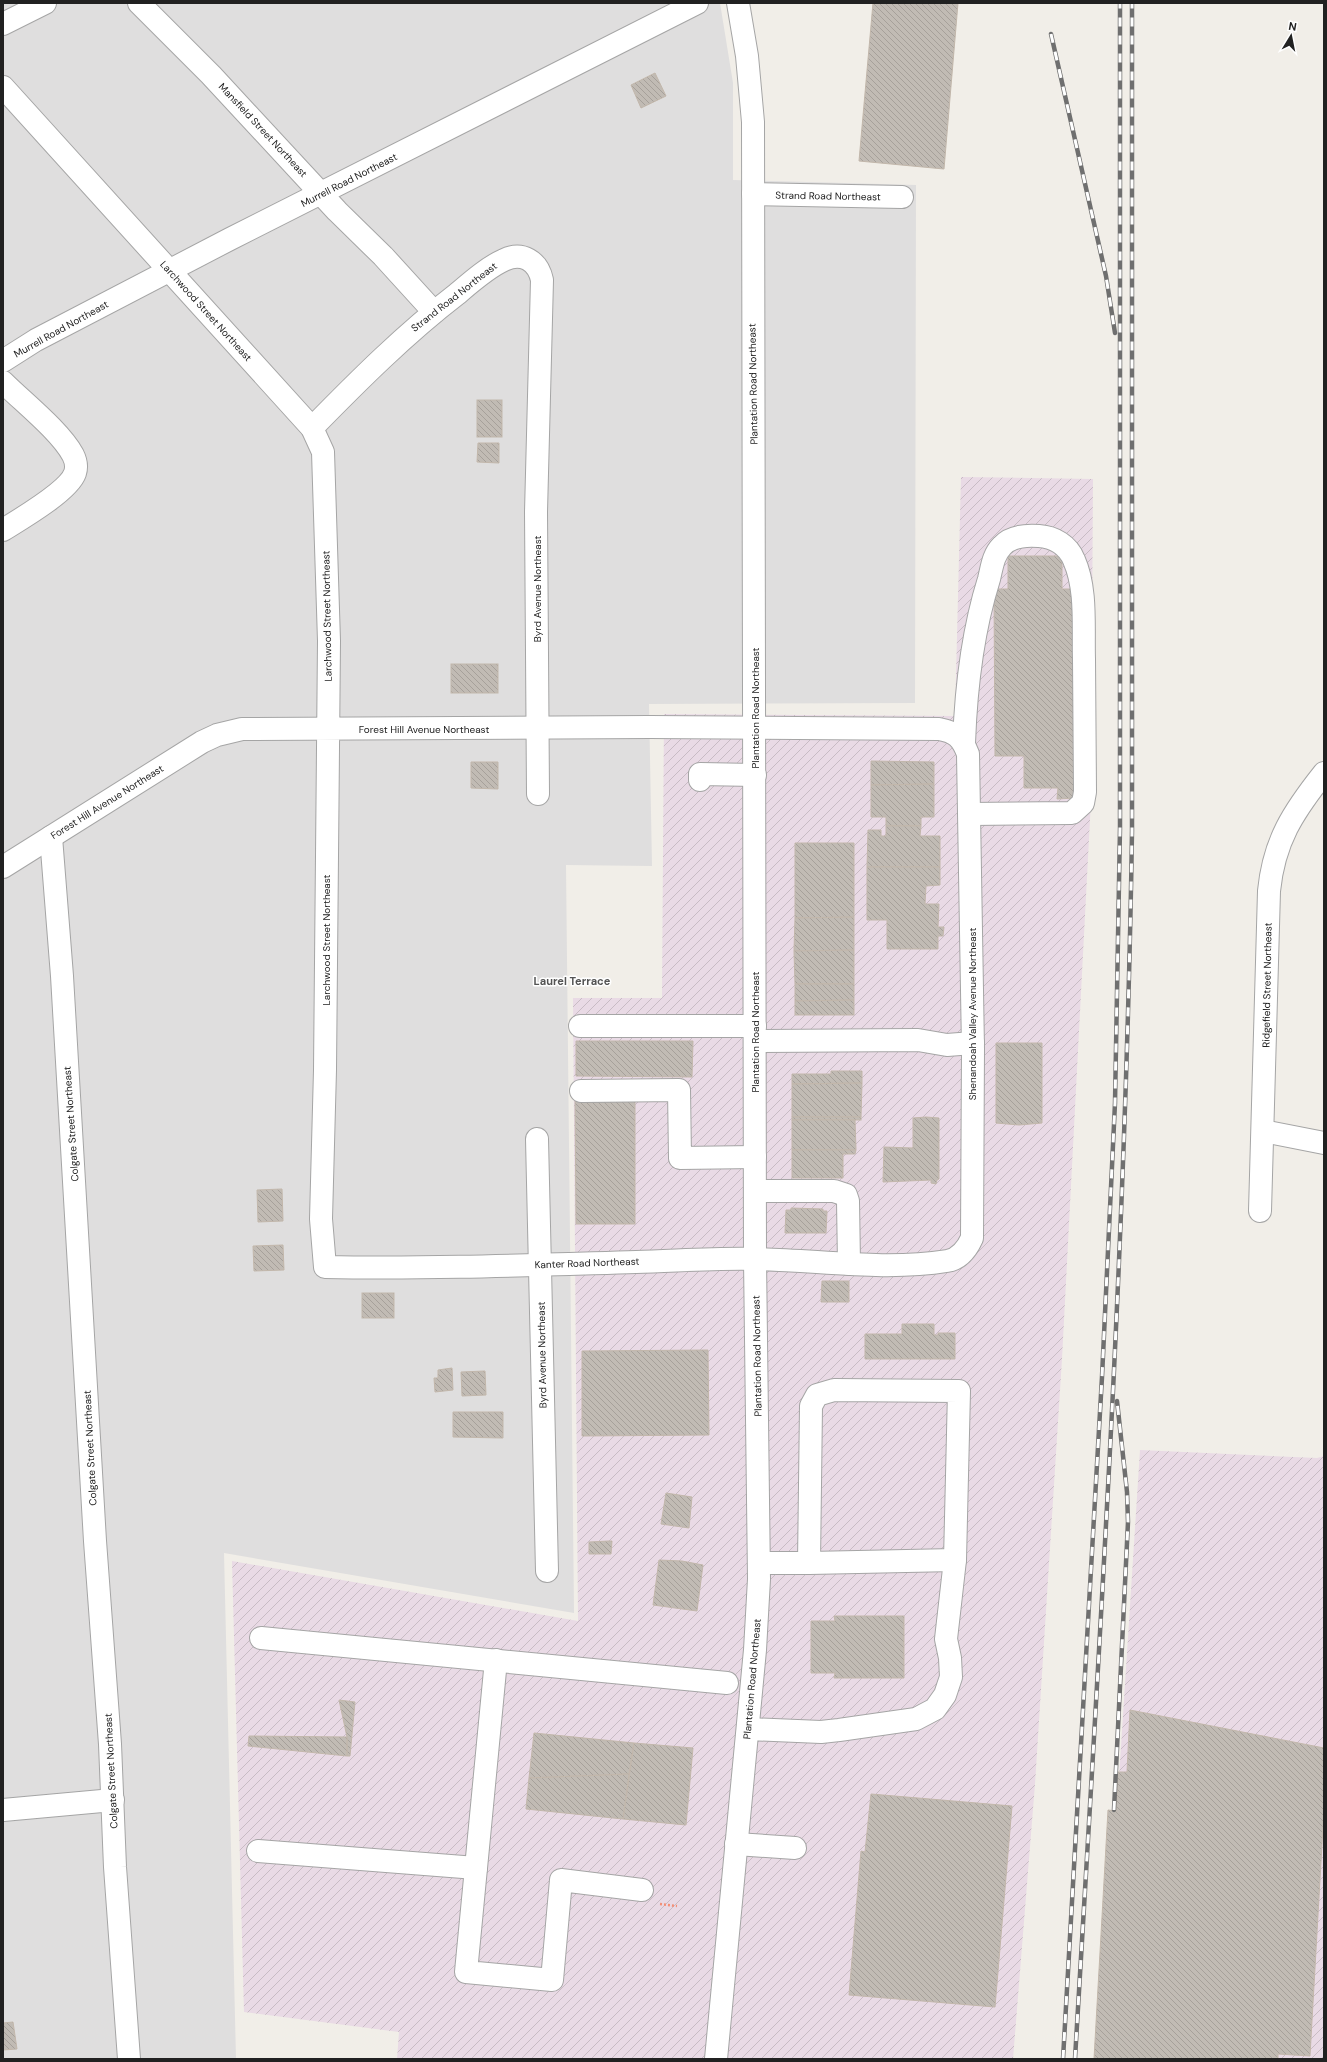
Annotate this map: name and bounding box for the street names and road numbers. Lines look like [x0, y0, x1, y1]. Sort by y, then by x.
street label: Mansfield Street Northeast [216, 80, 310, 180]
street label: Murrell Road Northeast [299, 150, 399, 210]
street label: Strand Road Northeast [775, 189, 881, 203]
street label: Larchwood Street Northeast [157, 258, 255, 364]
street label: Strand Road Northeast [408, 259, 500, 335]
street label: Murrell Road Northeast [11, 298, 111, 360]
street label: Plantation Road Northeast [745, 323, 761, 445]
street label: Byrd Avenue Northeast [531, 536, 544, 642]
street label: Larchwood Street Northeast [319, 550, 335, 682]
street label: Plantation Road Northeast [749, 647, 762, 769]
street label: Forest Hill Avenue Northeast [359, 723, 489, 736]
street label: Forest Hill Avenue Northeast [48, 762, 166, 842]
street label: Larchwood Street Northeast [320, 874, 333, 1005]
street label: Ridgefield Street Northeast [1259, 922, 1275, 1048]
street label: Shenandoah Valley Avenue Northeast [966, 928, 979, 1100]
street label: Plantation Road Northeast [749, 971, 762, 1093]
street label: Colgate Street Northeast [60, 1066, 82, 1182]
street label: Kanter Road Northeast [534, 1255, 640, 1271]
street label: Plantation Road Northeast [749, 1295, 765, 1417]
street label: Byrd Avenue Northeast [535, 1301, 549, 1408]
street label: Colgate Street Northeast [80, 1390, 100, 1506]
street label: Plantation Road Northeast [740, 1618, 764, 1740]
street label: Colgate Street Northeast [101, 1713, 121, 1829]

